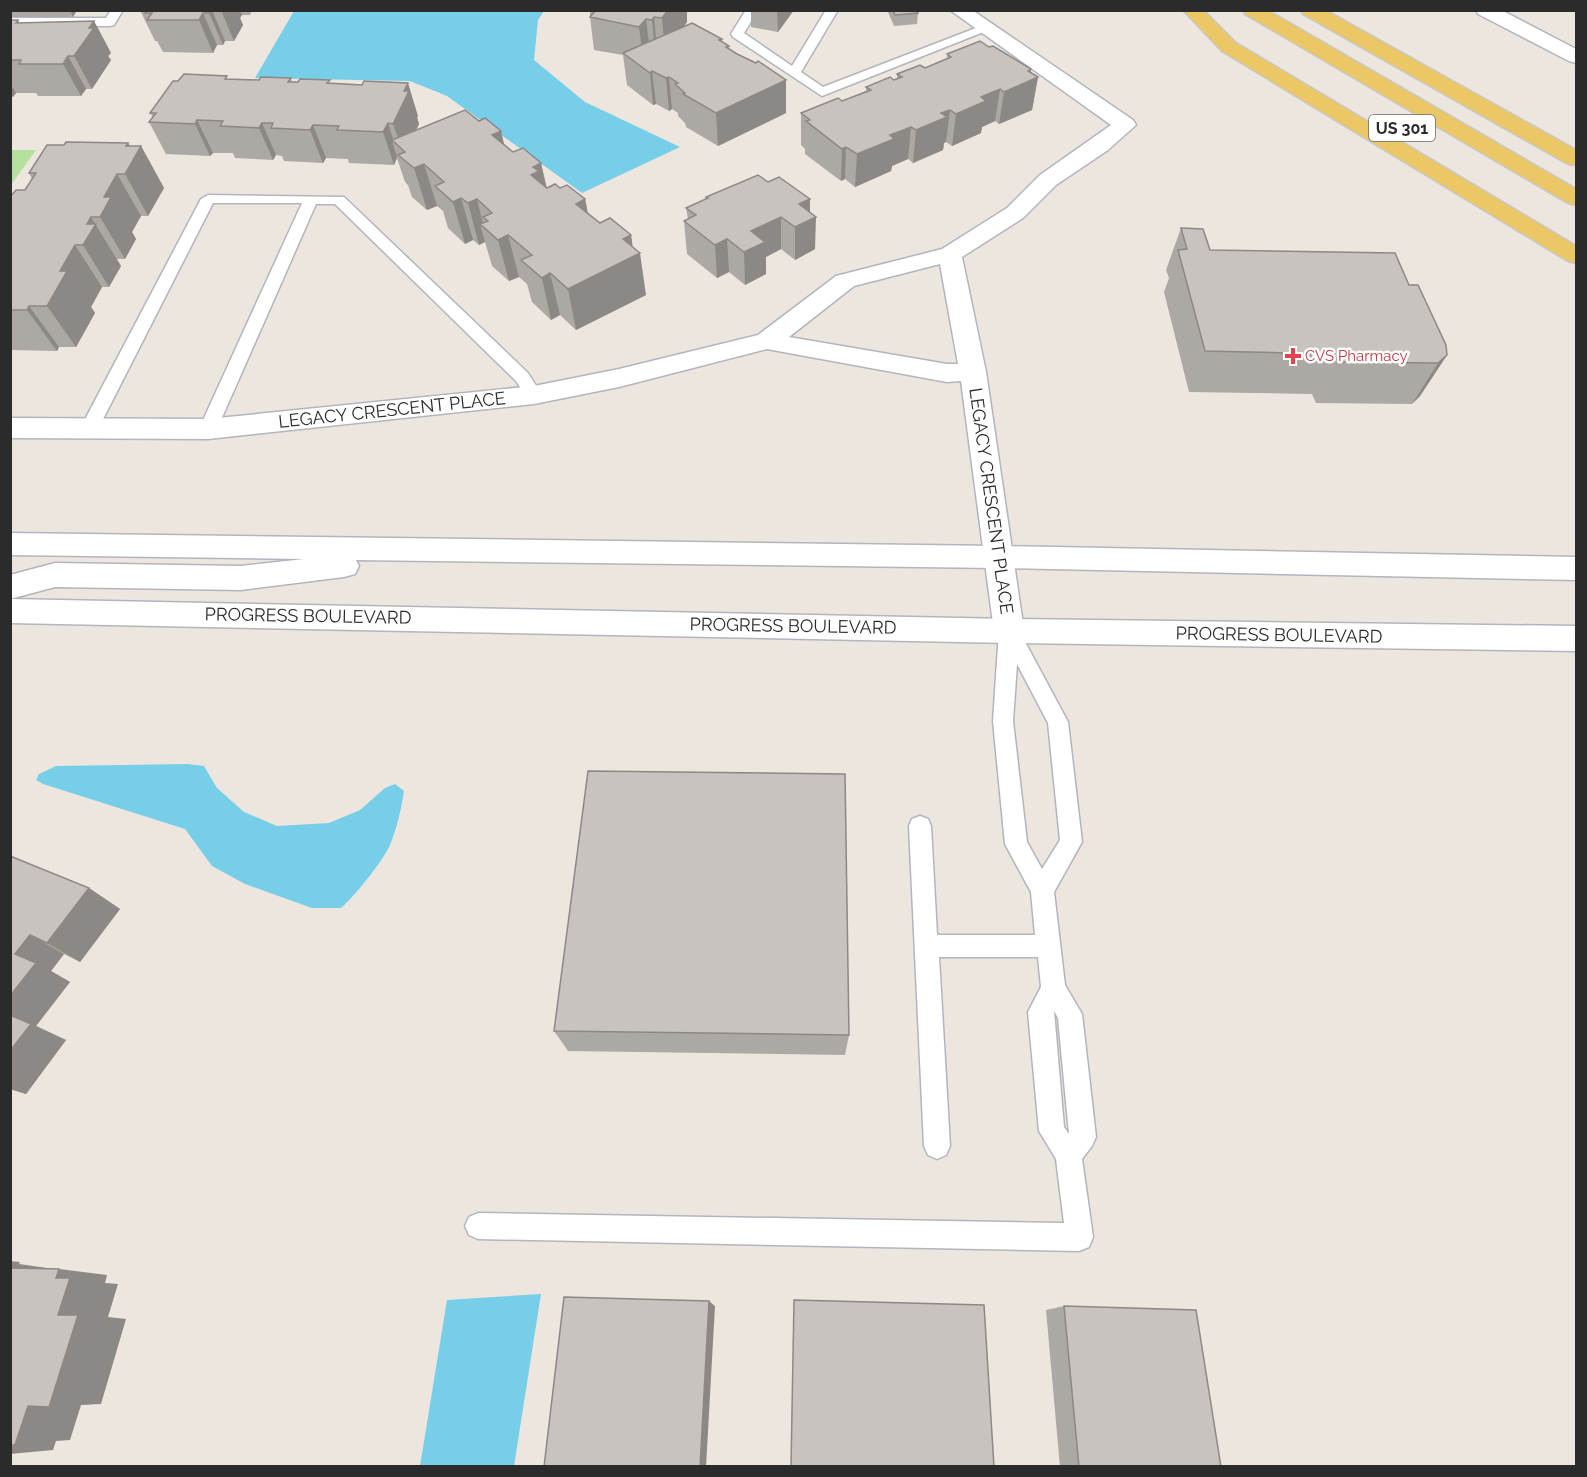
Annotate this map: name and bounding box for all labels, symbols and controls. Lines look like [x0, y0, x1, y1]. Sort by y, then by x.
road number: US 301 [1369, 115, 1435, 141]
place label: CVS Pharmacy [1305, 347, 1408, 365]
marker: CVS Pharmacy [1286, 349, 1300, 363]
street label: LEGACY CRESCENT PLACE [965, 386, 1018, 615]
street label: LEGACY CRESCENT PLACE [277, 387, 507, 432]
street label: PROGRESS BOULEVARD [204, 603, 412, 628]
street label: PROGRESS BOULEVARD [689, 613, 897, 638]
street label: PROGRESS BOULEVARD [1175, 622, 1383, 647]

